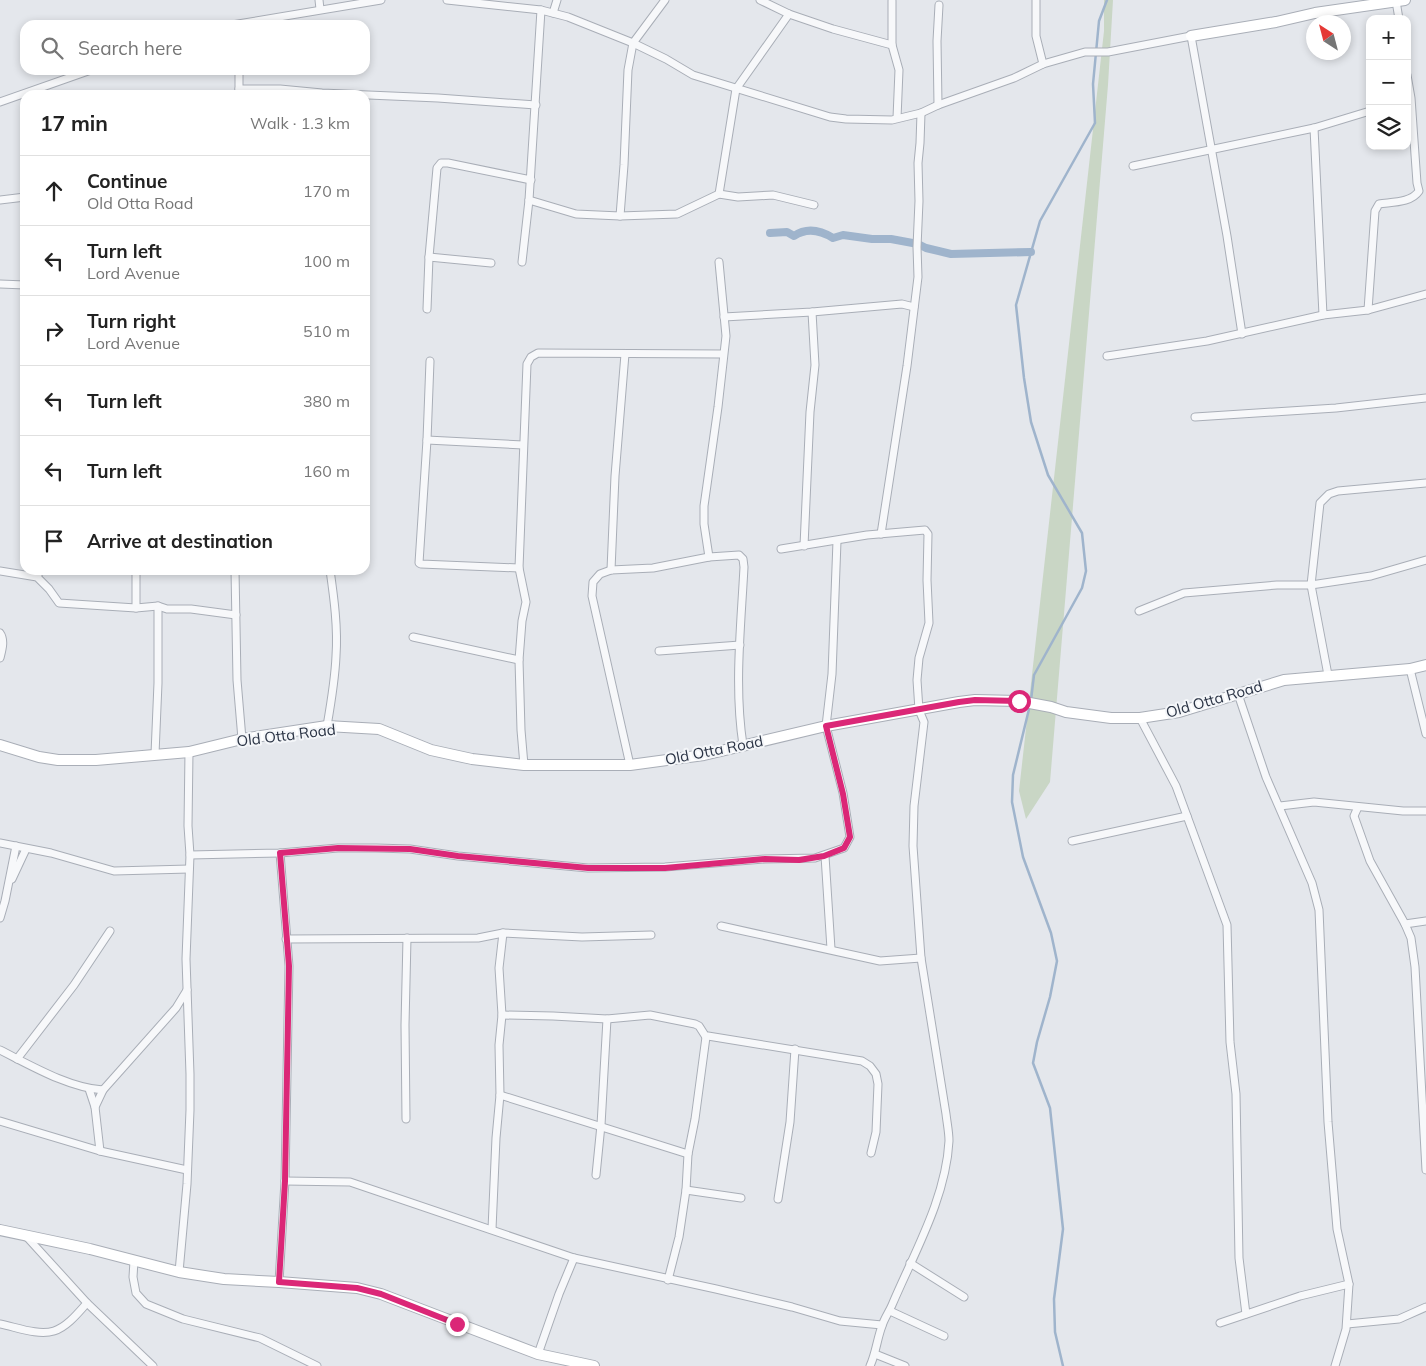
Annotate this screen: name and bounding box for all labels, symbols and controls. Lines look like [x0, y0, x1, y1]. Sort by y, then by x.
north arrow [1306, 15, 1351, 60]
map controls [1366, 15, 1411, 150]
button: + [1366, 15, 1411, 60]
search box [20, 20, 370, 75]
icon: search [38, 34, 66, 62]
text: Search here [78, 36, 182, 60]
button: − [1366, 60, 1411, 105]
button: layers [1366, 105, 1411, 150]
text: 17 min [40, 110, 108, 136]
text: Walk · 1.3 km [250, 113, 350, 133]
text: Continue [87, 169, 167, 193]
icon: ahead [40, 177, 68, 205]
text: 170 m [303, 181, 350, 201]
text: Old Otta Road [87, 193, 193, 213]
text: Turn left [87, 239, 162, 263]
icon: left [40, 247, 68, 275]
text: 100 m [303, 251, 350, 271]
text: Lord Avenue [87, 263, 180, 283]
text: Turn right [87, 309, 176, 333]
icon: right [40, 317, 68, 345]
text: 510 m [303, 321, 350, 341]
text: Lord Avenue [87, 333, 180, 353]
icon: left [40, 387, 68, 415]
text: Turn left [87, 389, 162, 413]
text: 380 m [303, 391, 350, 411]
icon: left [40, 457, 68, 485]
text: Turn left [87, 459, 162, 483]
text: 160 m [303, 461, 350, 481]
icon: arrive [40, 527, 68, 555]
text: Arrive at destination [87, 529, 273, 553]
street label: Old Otta Road [1163, 676, 1265, 722]
route start [1008, 690, 1031, 713]
street label: Old Otta Road [235, 719, 337, 751]
street label: Old Otta Road [663, 731, 765, 769]
route end [446, 1313, 469, 1336]

